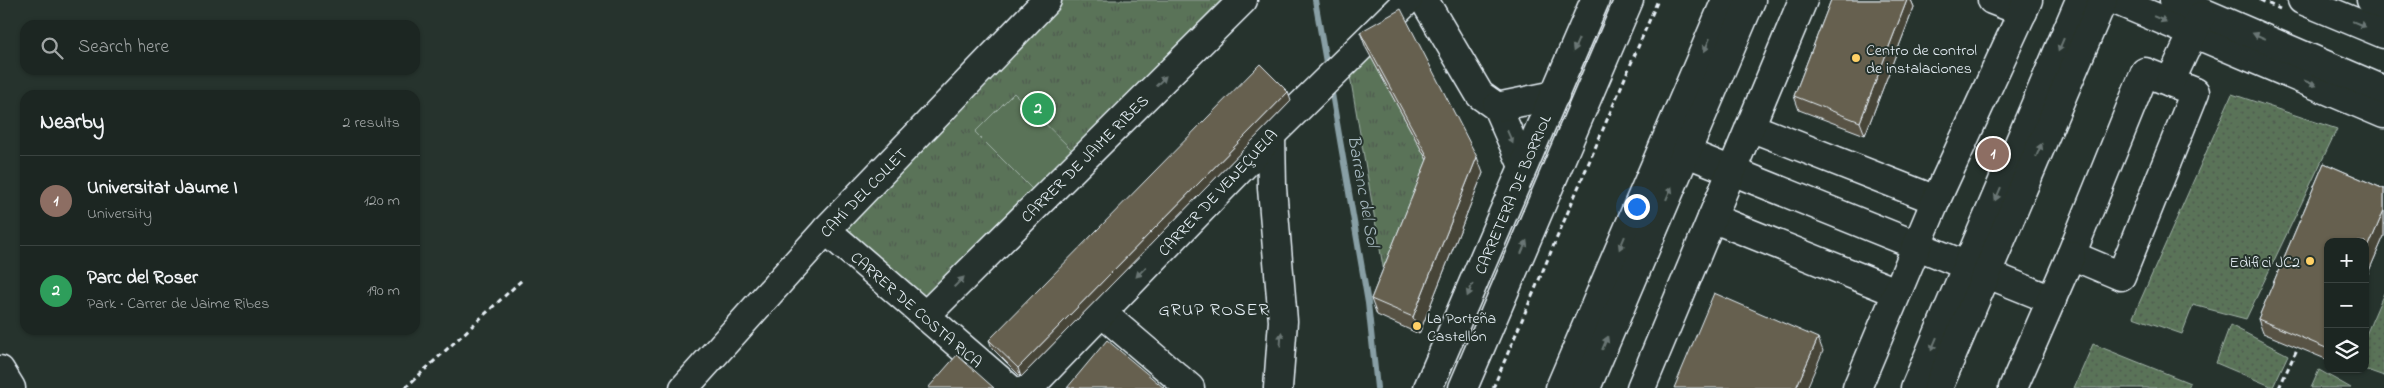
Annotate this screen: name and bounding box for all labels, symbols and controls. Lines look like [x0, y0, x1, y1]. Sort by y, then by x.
one-way arrow [2153, 15, 2168, 23]
search box [20, 20, 420, 75]
one-way arrow [2352, 20, 2367, 28]
one-way arrow [2252, 32, 2266, 40]
icon: search [38, 34, 66, 62]
text: Search here [78, 34, 169, 61]
one-way arrow [1572, 38, 1580, 52]
one-way arrow [1702, 38, 1710, 52]
one-way arrow [2057, 38, 2065, 52]
place label: Centro de control de instalaciones [1866, 39, 1977, 81]
marker: Centro de control de instalaciones [1850, 52, 1862, 64]
one-way arrow [1155, 75, 1167, 87]
one-way arrow [2303, 79, 2317, 87]
street label: CARRER DE JAIME RIBES [1016, 90, 1155, 229]
pin: 2 [1022, 90, 1054, 128]
text: Nearby [40, 108, 104, 138]
text: 2 results [342, 111, 400, 135]
street label: CARRETERA DE BORRIOL [1469, 111, 1558, 278]
street label: CARRER DE VENEÇUELA [1153, 124, 1284, 262]
one-way arrow [1507, 130, 1515, 144]
water label: Barranc del Sol [1339, 133, 1385, 251]
pin: 1 [1977, 135, 2009, 173]
street label: CAMÍ DEL COLLET [815, 143, 914, 244]
one-way arrow [2036, 143, 2044, 157]
text: Universitat Jaume I [87, 175, 238, 202]
one-way arrow [1665, 186, 1673, 201]
one-way arrow [1993, 187, 2001, 201]
text: 1 [53, 189, 59, 213]
text: 120 m [364, 189, 400, 213]
your location [1624, 194, 1650, 220]
text: University [87, 202, 152, 226]
one-way arrow [1618, 236, 1626, 250]
map controls [2324, 238, 2369, 373]
button: + [2324, 238, 2369, 283]
one-way arrow [1520, 240, 1528, 254]
street label: CARRER DE COSTA RICA [845, 246, 987, 375]
place label: Edifici JC2 [2230, 251, 2300, 275]
marker: Edifici JC2 [2304, 255, 2316, 267]
text: Parc del Roser [87, 265, 198, 292]
one-way arrow [1135, 266, 1147, 278]
one-way arrow [953, 276, 965, 288]
text: 2 [52, 279, 60, 303]
text: 190 m [367, 279, 400, 303]
one-way arrow [1466, 283, 1474, 297]
button: − [2324, 283, 2369, 328]
text: Park · Carrer de Jaime Ribes [87, 292, 269, 316]
district label: GRUP ROSER [1159, 298, 1269, 324]
place label: La Porteña Castellón [1427, 307, 1496, 349]
marker: La Porteña Castellón [1411, 320, 1423, 332]
button: layers [2324, 328, 2369, 373]
one-way arrow [1278, 331, 1286, 347]
one-way arrow [1602, 336, 1610, 350]
one-way arrow [1929, 337, 1937, 351]

